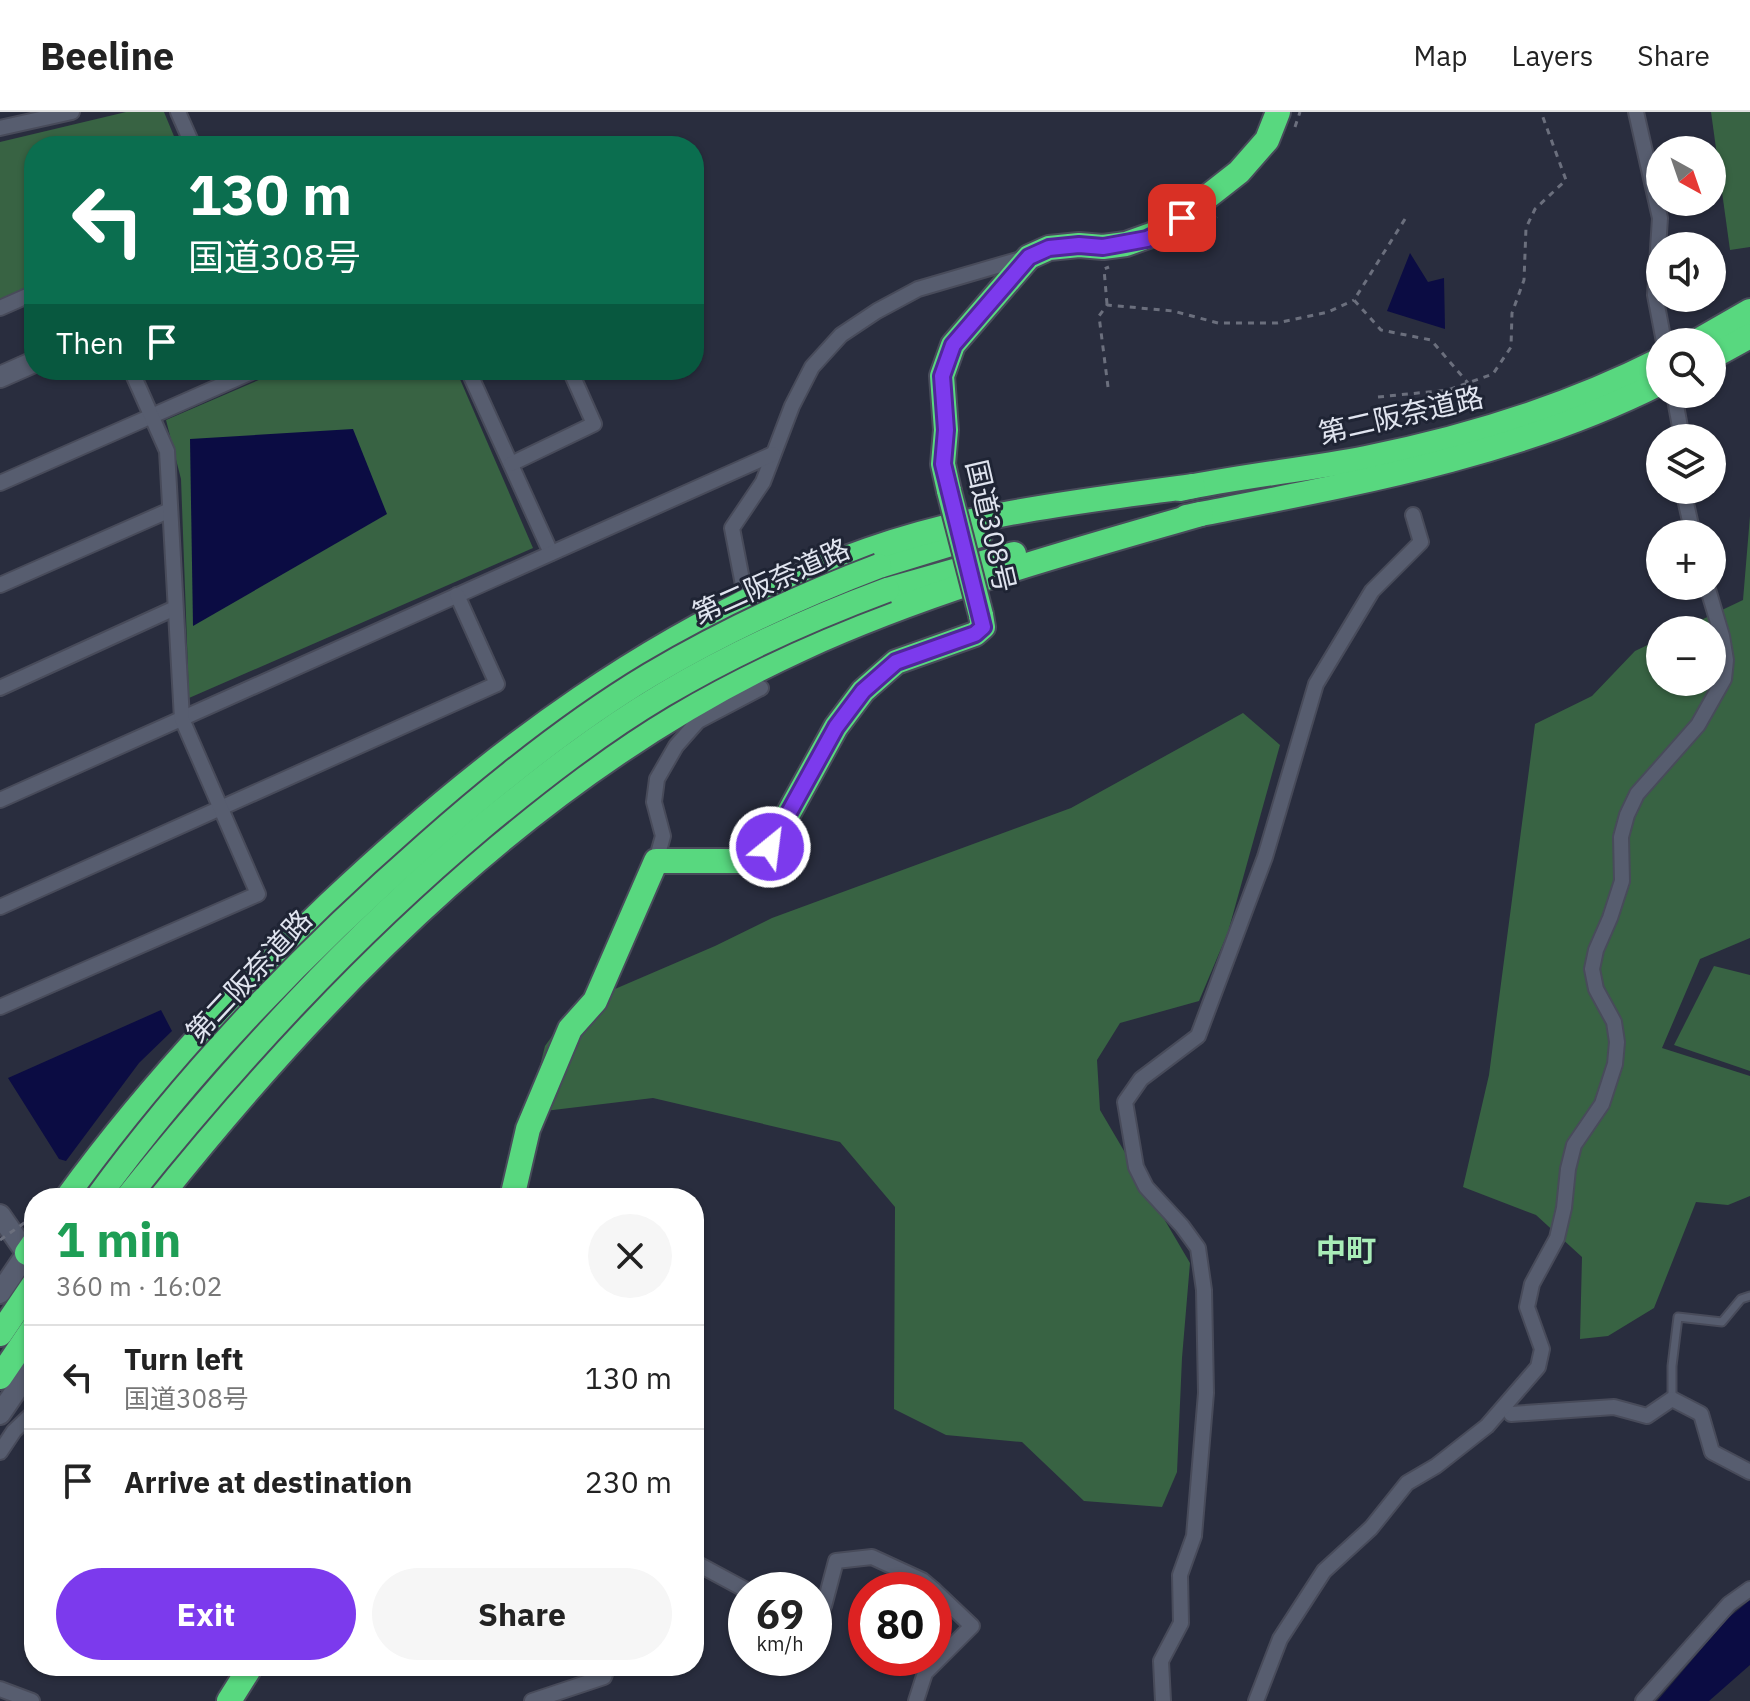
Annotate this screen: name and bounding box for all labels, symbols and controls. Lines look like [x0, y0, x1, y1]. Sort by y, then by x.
text: Beeline [40, 31, 174, 80]
text: Map [1413, 37, 1467, 74]
text: Layers [1511, 37, 1593, 74]
text: Share [1637, 37, 1710, 74]
north arrow [1646, 136, 1726, 216]
map controls [1646, 136, 1726, 696]
text: 130 m [188, 158, 352, 230]
icon: left [56, 168, 160, 272]
pin [1148, 184, 1216, 252]
icon: arrive [1160, 196, 1204, 240]
button: sound [1646, 232, 1726, 312]
text: 国道308号 [188, 233, 361, 280]
icon: arrive [140, 320, 184, 364]
text: Then [56, 323, 124, 362]
button: search [1646, 328, 1726, 408]
street label: 第二阪奈道路 [1315, 378, 1487, 451]
button: layers [1646, 424, 1726, 504]
street label: 国道308号 [958, 456, 1025, 596]
button: + [1646, 520, 1726, 600]
street label: 第二阪奈道路 [687, 529, 855, 632]
button: − [1646, 616, 1726, 696]
position arrow [728, 805, 812, 889]
street label: 第二阪奈道路 [178, 902, 319, 1050]
text: 1 min [56, 1208, 181, 1270]
button: close [588, 1214, 672, 1298]
district label: 中町 [1316, 1230, 1376, 1269]
text: 360 m · 16:02 [56, 1269, 222, 1303]
text: Turn left [124, 1339, 243, 1378]
icon: left [56, 1355, 100, 1399]
text: 130 m [585, 1358, 672, 1397]
text: 国道308号 [124, 1381, 249, 1415]
icon: arrive [56, 1459, 100, 1503]
text: Arrive at destination [124, 1462, 412, 1501]
text: 230 m [585, 1462, 672, 1501]
button: Exit [56, 1568, 356, 1660]
button: Share [372, 1568, 672, 1660]
speed limit sign: 80 [848, 1572, 952, 1676]
text: 69 [756, 1588, 804, 1640]
text: km/h [756, 1630, 804, 1657]

